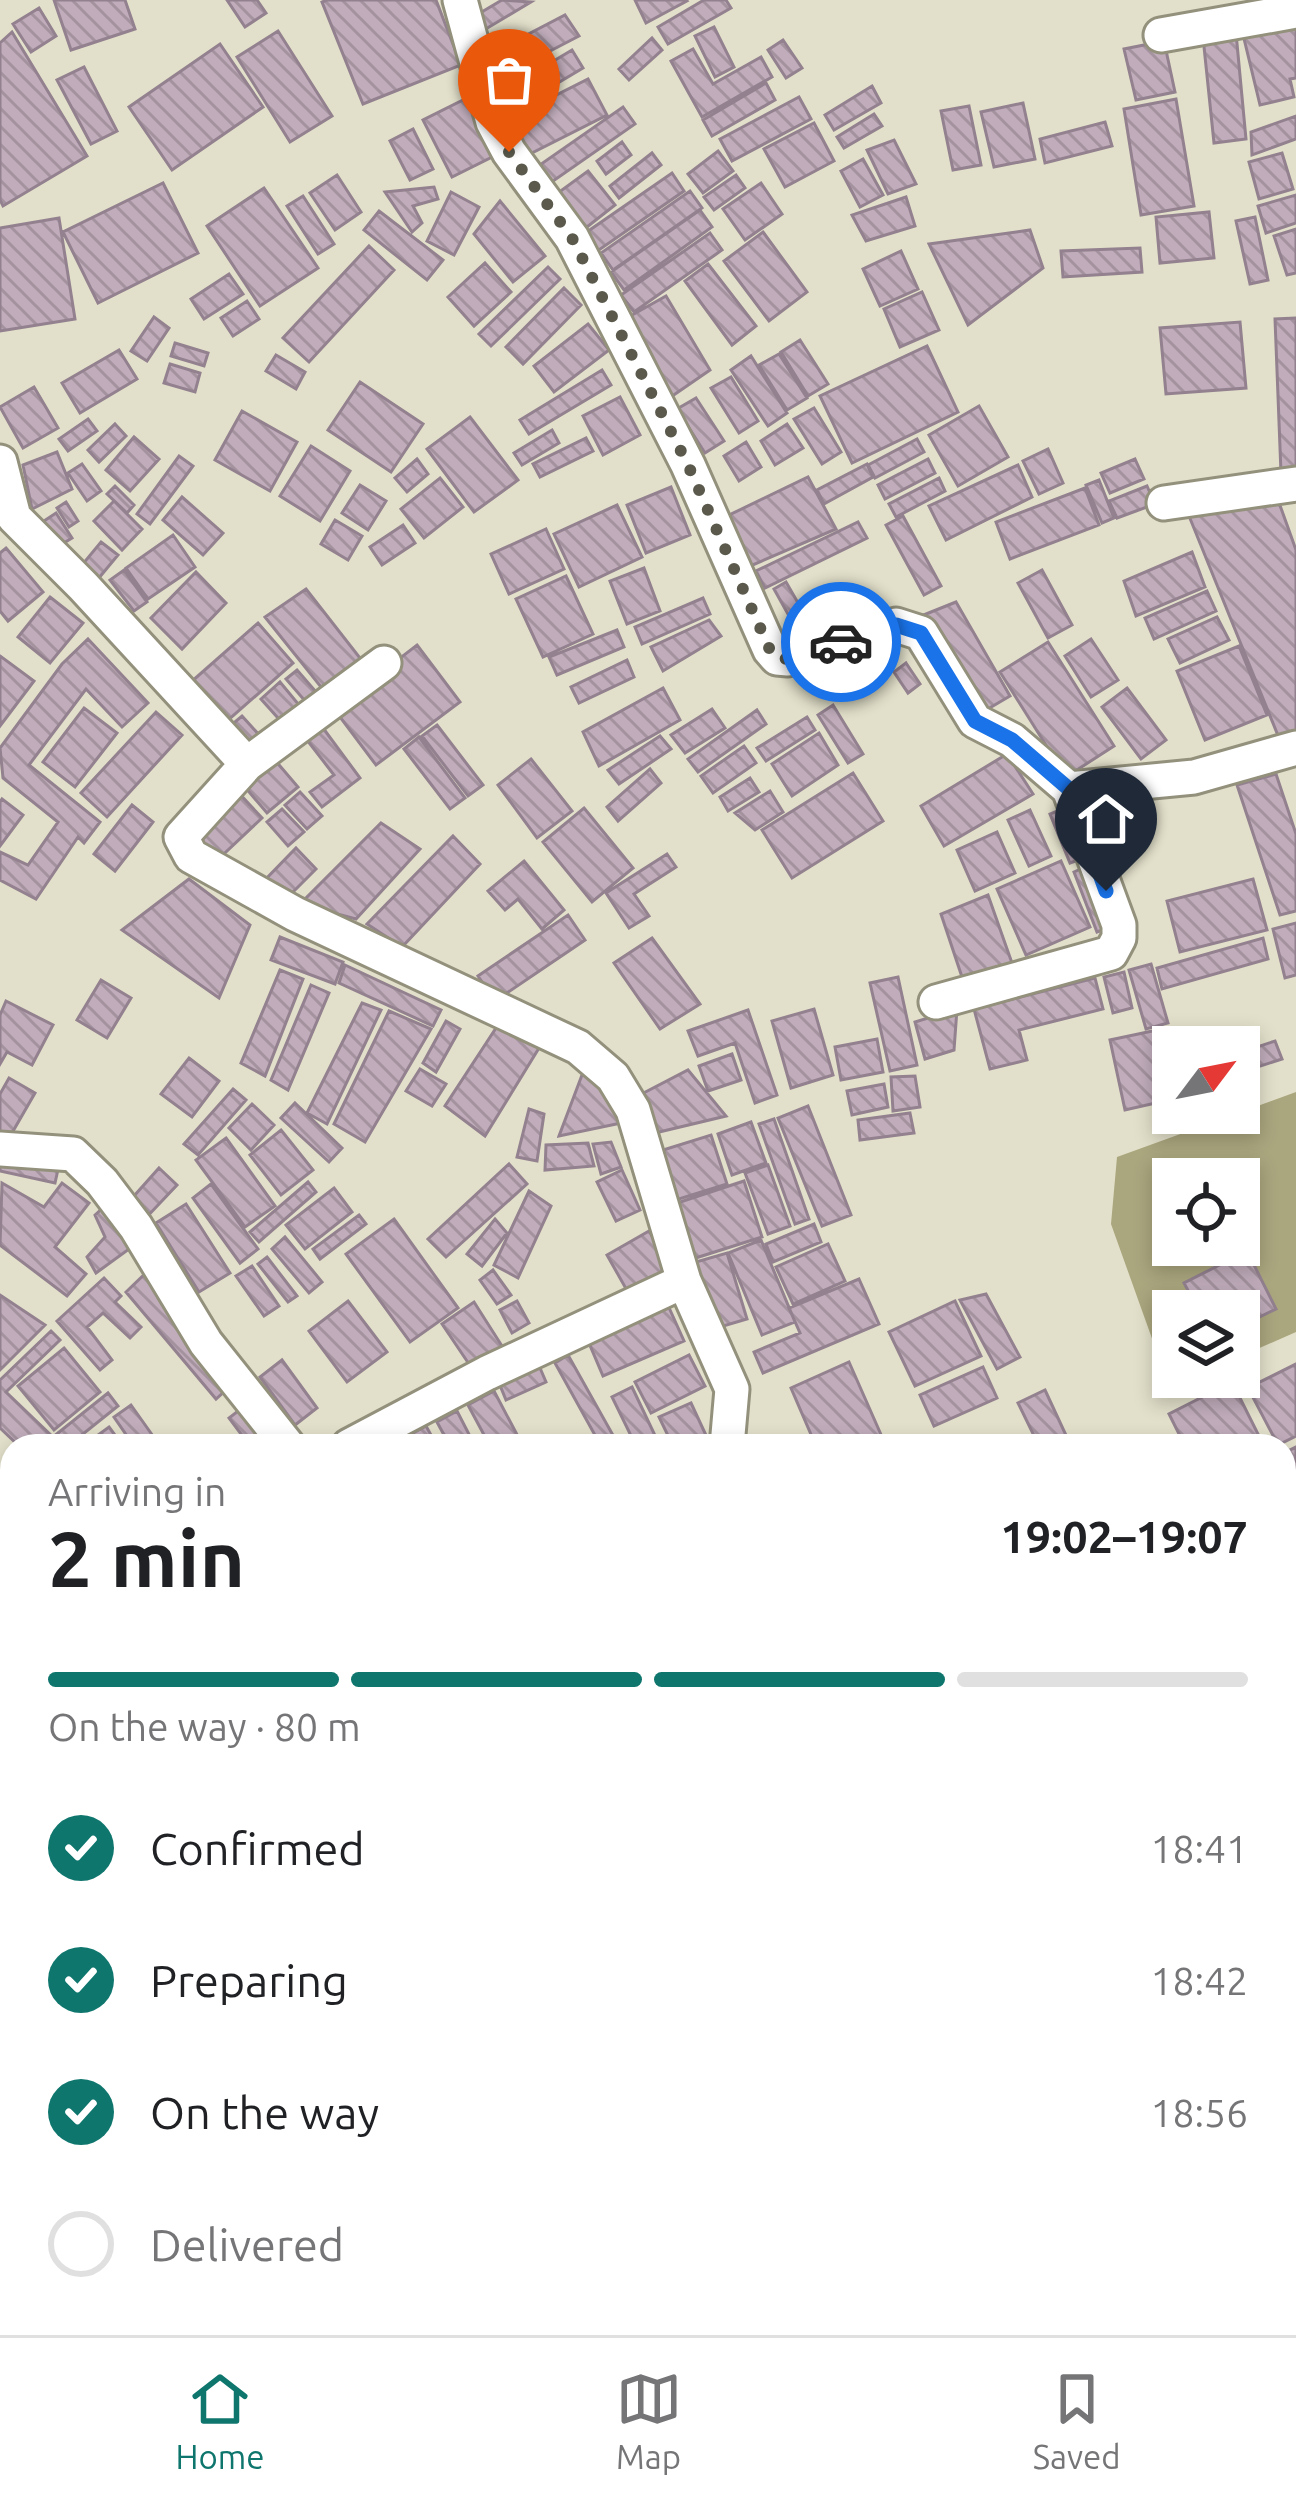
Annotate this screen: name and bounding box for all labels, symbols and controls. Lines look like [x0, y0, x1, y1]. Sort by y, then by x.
pin [458, 29, 560, 152]
icon: bag [476, 47, 542, 113]
courier [781, 582, 901, 702]
icon: car [808, 609, 874, 675]
pin [1055, 768, 1157, 891]
icon: home [1073, 786, 1139, 852]
north arrow [1152, 1026, 1260, 1134]
map controls [1152, 1026, 1260, 1398]
button: locate [1152, 1158, 1260, 1266]
button: layers [1152, 1290, 1260, 1398]
text: Arriving in [48, 1470, 226, 1513]
text: 19:02–19:07 [1000, 1511, 1248, 1562]
text: 2 min [48, 1514, 245, 1602]
text: On the way · 80 m [48, 1705, 361, 1748]
icon: check [48, 1815, 114, 1881]
text: Confirmed [150, 1823, 365, 1874]
text: 18:41 [1150, 1827, 1248, 1870]
icon: check [48, 1947, 114, 2013]
text: Preparing [150, 1955, 348, 2006]
text: 18:42 [1150, 1959, 1248, 2002]
icon: check [48, 2079, 114, 2145]
text: On the way [150, 2087, 379, 2138]
text: 18:56 [1150, 2091, 1248, 2134]
text: Delivered [150, 2219, 344, 2270]
tab: Home [176, 2366, 265, 2475]
tab: Map [616, 2366, 682, 2475]
tab: Saved [1033, 2366, 1120, 2475]

